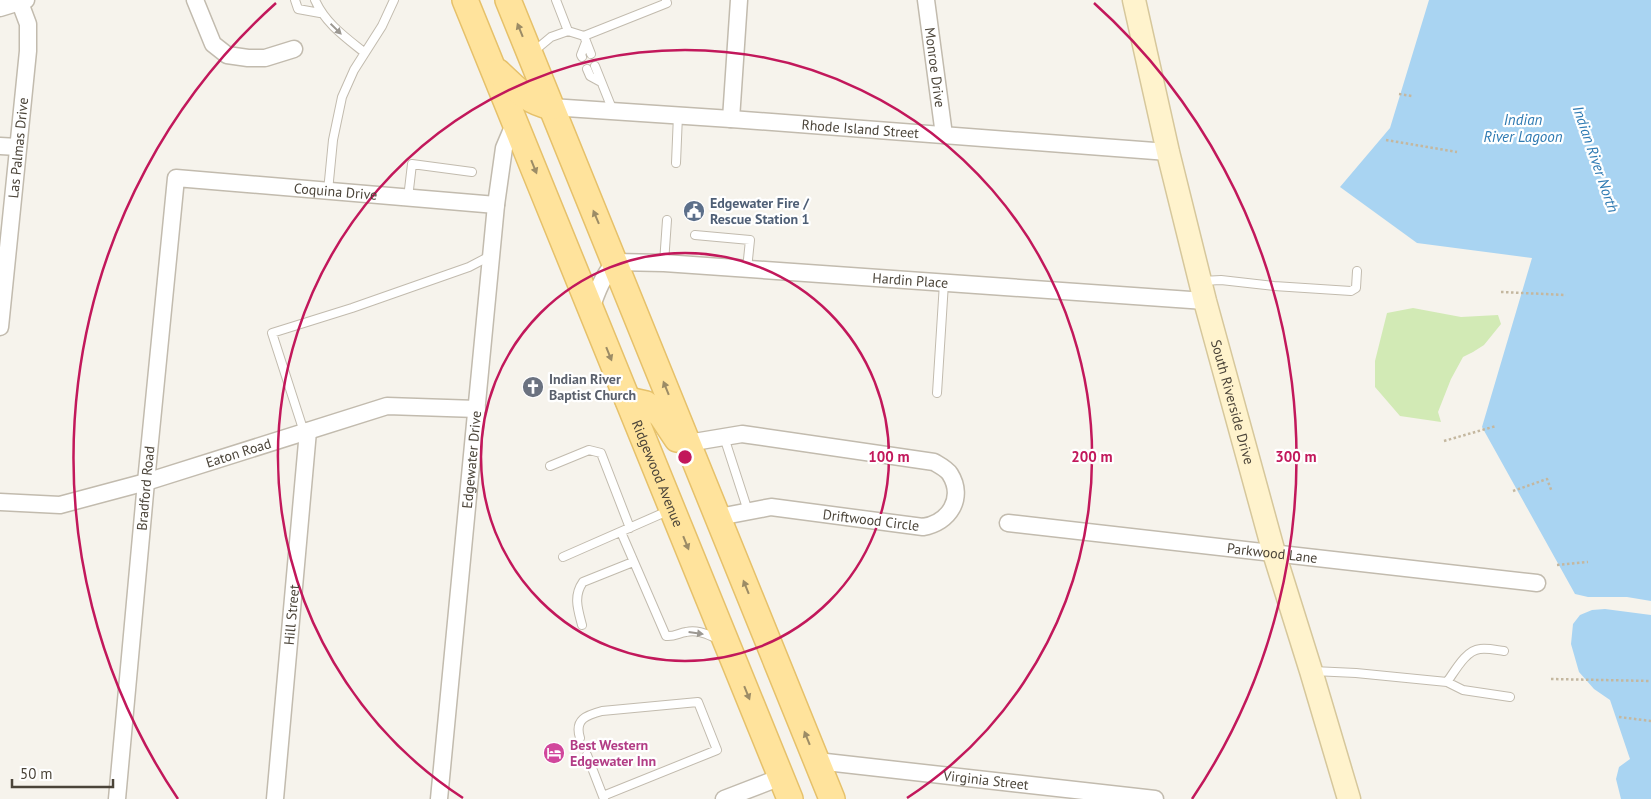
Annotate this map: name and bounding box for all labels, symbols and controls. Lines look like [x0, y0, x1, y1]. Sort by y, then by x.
one-way arrow [516, 22, 524, 37]
one-way arrow [330, 23, 342, 35]
street label: Monroe Drive [921, 26, 949, 109]
street label: Las Palmas Drive [4, 97, 32, 199]
water label: Indian River North [1569, 103, 1623, 215]
water label: Indian River Lagoon [1484, 110, 1563, 146]
street label: Rhode Island Street [801, 115, 920, 142]
one-way arrow [530, 160, 538, 174]
street label: Coquina Drive [293, 179, 378, 204]
place label: Edgewater Fire / Rescue Station 1 [710, 194, 810, 228]
public building icon: Edgewater Fire / Rescue Station 1 [682, 199, 706, 223]
one-way arrow [592, 210, 600, 224]
street label: Hardin Place [872, 269, 949, 292]
street label: South Riverside Drive [1207, 338, 1258, 466]
one-way arrow [605, 347, 613, 362]
place label: Indian River Baptist Church [549, 370, 636, 404]
church icon: Indian River Baptist Church [521, 375, 545, 399]
one-way arrow [661, 380, 669, 395]
street label: Edgewater Drive [458, 410, 485, 509]
street label: Ridgewood Avenue [628, 417, 687, 530]
street label: Eaton Road [203, 434, 273, 472]
street label: Bradford Road [133, 445, 159, 531]
text: 100 m [868, 447, 910, 466]
text: 200 m [1071, 447, 1113, 466]
text: 300 m [1275, 447, 1317, 466]
centre of rings [676, 448, 694, 466]
street label: Driftwood Circle [822, 505, 920, 535]
one-way arrow [682, 536, 690, 550]
street label: Parkwood Lane [1226, 539, 1319, 567]
one-way arrow [742, 580, 750, 594]
street label: Hill Street [280, 583, 303, 646]
one-way arrow [689, 629, 705, 637]
one-way arrow [743, 686, 751, 700]
one-way arrow [803, 730, 811, 745]
place label: Best Western Edgewater Inn [570, 736, 656, 770]
hotel icon: Best Western Edgewater Inn [542, 741, 566, 765]
scale bar [12, 756, 114, 788]
text: 50 m [20, 764, 53, 783]
street label: Virginia Street [941, 766, 1030, 794]

